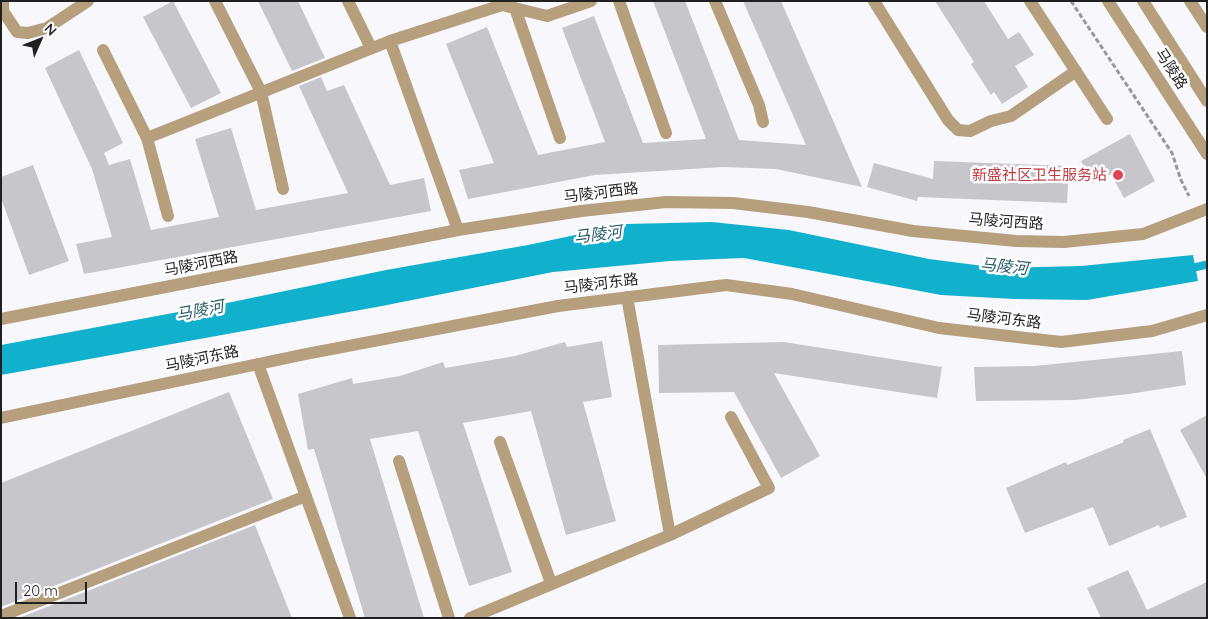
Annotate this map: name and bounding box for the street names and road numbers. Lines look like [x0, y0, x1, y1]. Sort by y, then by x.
street label: 马陵路 [1151, 45, 1191, 93]
street label: 马陵河西路 [563, 179, 639, 207]
street label: 马陵河西路 [968, 210, 1044, 234]
street label: 马陵河西路 [162, 248, 240, 280]
street label: 马陵河东路 [563, 270, 639, 298]
street label: 马陵河东路 [966, 305, 1042, 333]
street label: 马陵河东路 [163, 342, 241, 376]

